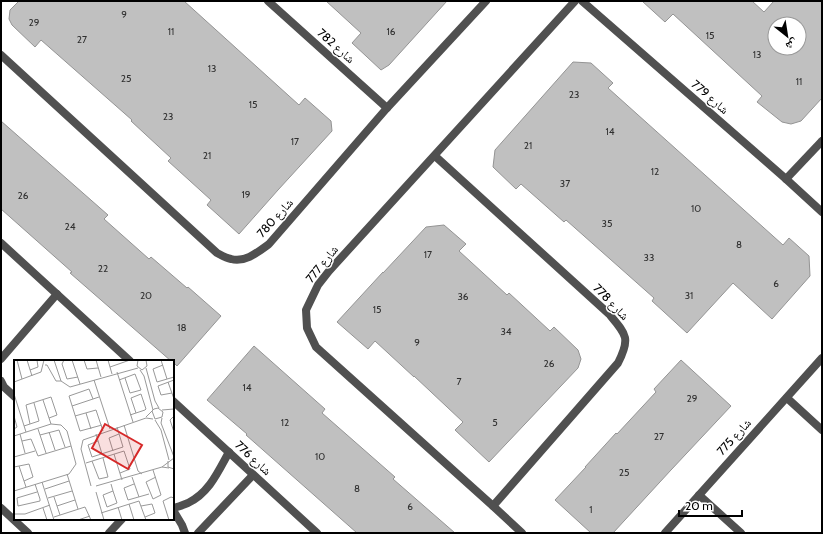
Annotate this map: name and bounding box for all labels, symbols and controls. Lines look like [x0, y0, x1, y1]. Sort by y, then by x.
house number: 9 [121, 8, 127, 21]
house number: 29 [29, 16, 40, 29]
north arrow [767, 16, 807, 56]
house number: 11 [168, 25, 174, 38]
street label: شارع 782 [314, 25, 358, 67]
house number: 16 [387, 25, 396, 38]
house number: 15 [706, 29, 714, 42]
house number: 27 [77, 33, 87, 46]
text: ش [783, 35, 801, 54]
house number: 13 [753, 48, 761, 61]
house number: 13 [208, 62, 216, 75]
house number: 25 [121, 72, 131, 85]
house number: 11 [796, 75, 802, 88]
street label: شارع 779 [688, 76, 732, 118]
house number: 23 [569, 88, 579, 101]
house number: 15 [249, 98, 257, 111]
house number: 23 [163, 110, 173, 123]
house number: 14 [605, 125, 615, 138]
house number: 17 [291, 135, 299, 148]
house number: 21 [524, 139, 532, 152]
house number: 21 [203, 149, 211, 162]
house number: 12 [651, 165, 659, 178]
house number: 37 [560, 177, 570, 190]
house number: 19 [242, 188, 251, 201]
house number: 26 [18, 189, 29, 202]
street label: شارع 780 [253, 195, 297, 241]
house number: 10 [691, 202, 701, 215]
house number: 35 [602, 217, 612, 230]
house number: 24 [64, 220, 76, 233]
house number: 8 [736, 238, 742, 251]
street label: شارع 777 [302, 242, 342, 286]
house number: 17 [424, 248, 432, 261]
house number: 33 [644, 251, 654, 264]
house number: 22 [98, 262, 108, 275]
house number: 6 [773, 277, 779, 290]
street label: شارع 778 [590, 280, 632, 324]
house number: 20 [140, 289, 152, 302]
house number: 31 [685, 289, 693, 302]
house number: 36 [457, 290, 469, 303]
house number: 15 [373, 303, 381, 316]
house number: 18 [177, 321, 187, 334]
house number: 34 [500, 325, 512, 338]
house number: 9 [414, 336, 420, 349]
house number: 26 [544, 357, 555, 370]
inset map [14, 360, 174, 520]
house number: 7 [456, 375, 462, 388]
house number: 14 [242, 381, 252, 394]
house number: 29 [687, 392, 698, 405]
street label: شارع 775 [713, 415, 755, 459]
house number: 12 [281, 416, 289, 429]
house number: 5 [492, 416, 498, 429]
house number: 27 [654, 430, 664, 443]
street label: شارع 776 [231, 437, 275, 479]
house number: 10 [315, 450, 325, 463]
house number: 25 [619, 466, 629, 479]
house number: 8 [354, 482, 360, 495]
scale bar [679, 492, 742, 518]
text: 20 m [685, 498, 713, 513]
house number: 6 [407, 500, 413, 513]
house number: 1 [589, 503, 593, 516]

